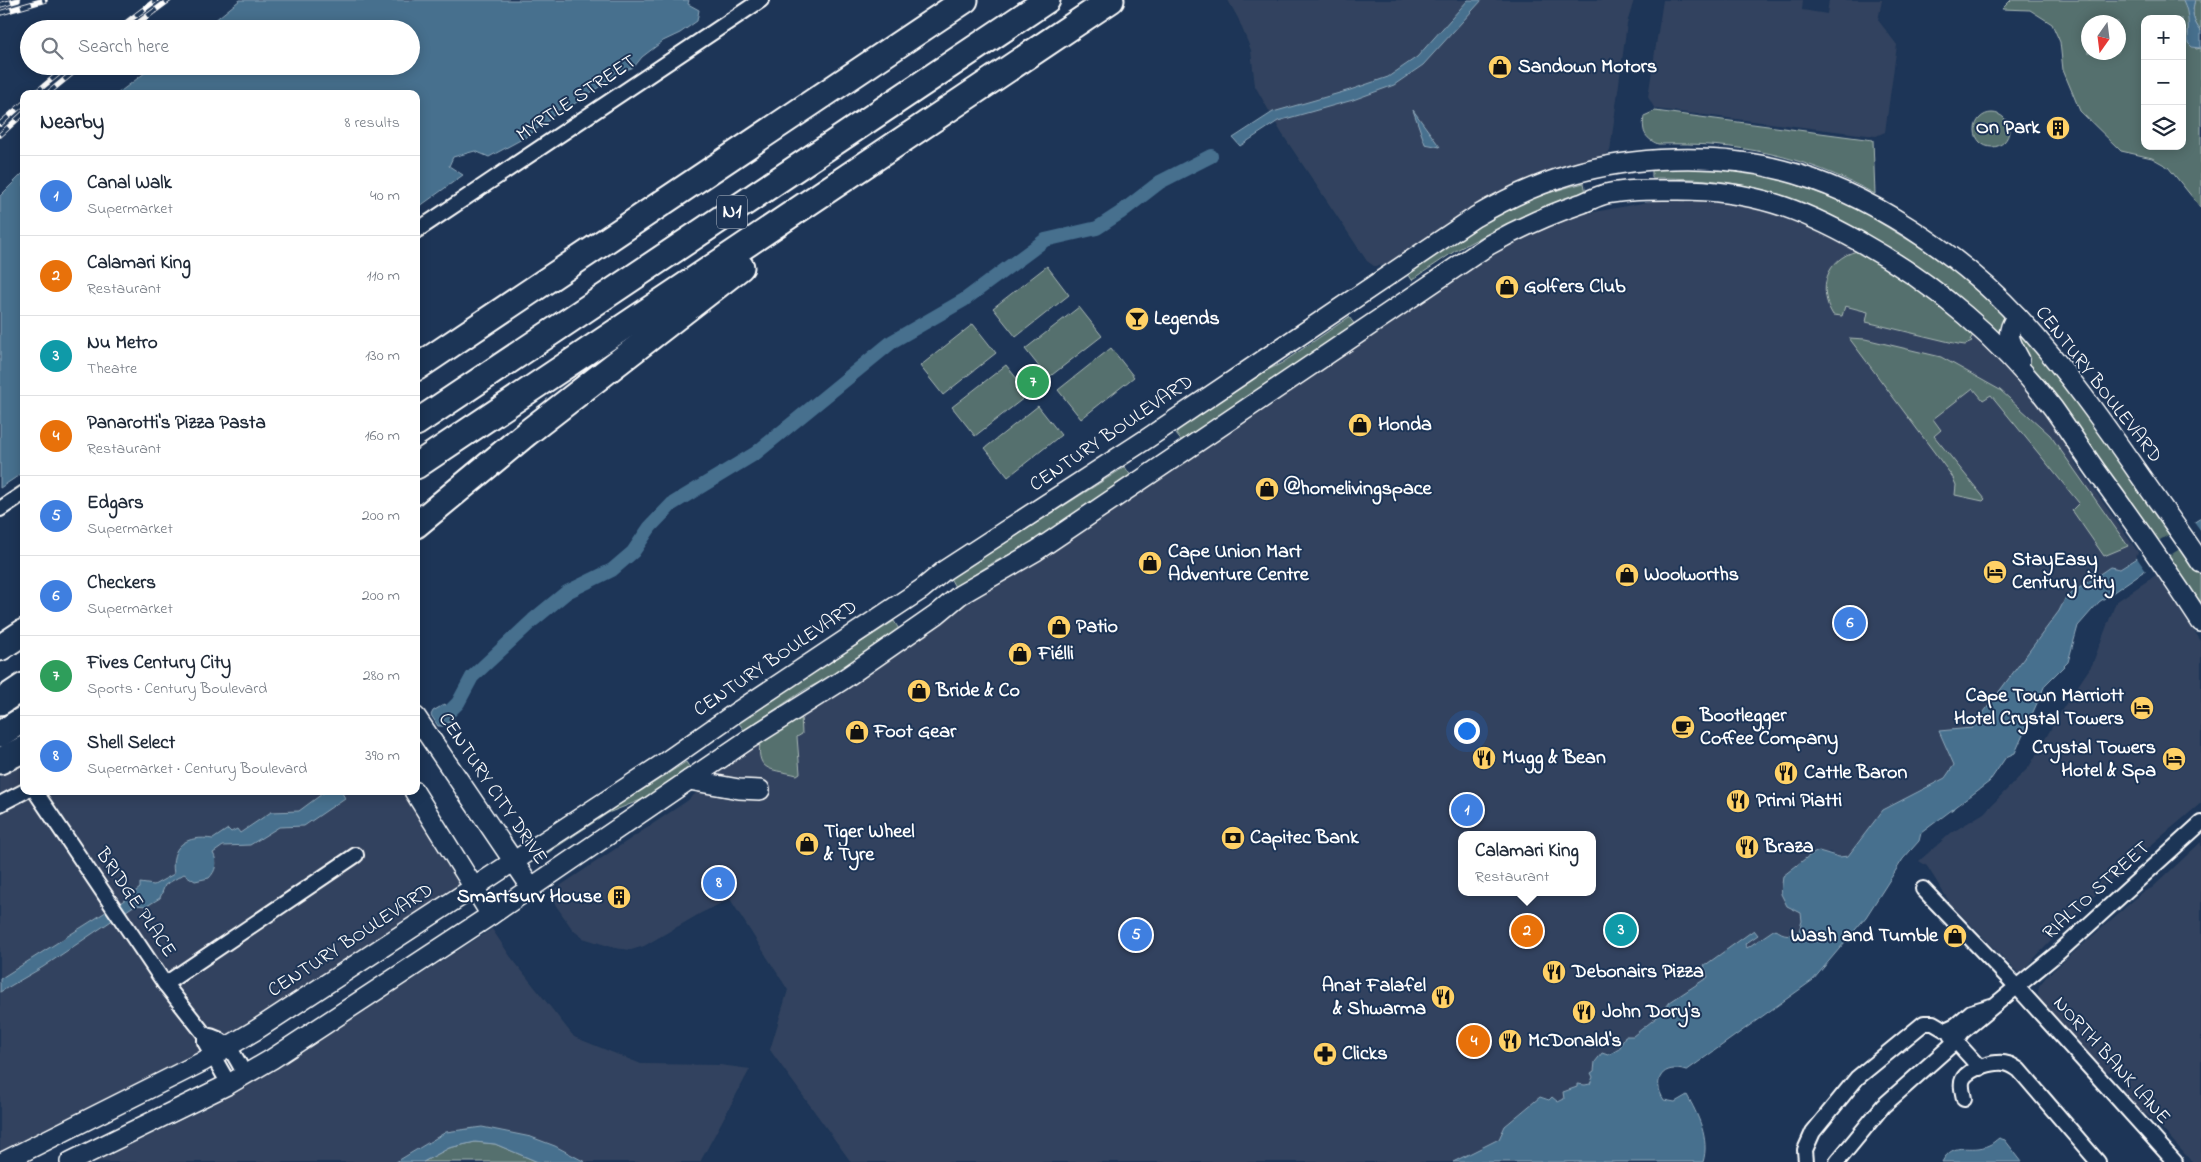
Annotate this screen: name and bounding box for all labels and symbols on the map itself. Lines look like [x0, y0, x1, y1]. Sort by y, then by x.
north arrow [2081, 15, 2126, 60]
street label: MYRTLE STREET [511, 48, 643, 150]
place label: Sandown Motors [1518, 53, 1657, 82]
shop icon: Sandown Motors [1487, 54, 1513, 80]
place label: On Park [1976, 114, 2041, 143]
building icon: On Park [2045, 115, 2071, 141]
road number: N1 [717, 196, 747, 228]
place label: Golfers Club [1524, 273, 1626, 302]
shop icon: Golfers Club [1494, 274, 1520, 300]
street label: CENTURY BOULEVARD [2027, 300, 2169, 470]
place label: Legends [1154, 305, 1220, 335]
bar icon: Legends [1124, 306, 1150, 332]
pin: 7 [1017, 363, 1049, 401]
street label: CENTURY BOULEVARD [1024, 368, 1200, 500]
place label: Honda [1378, 411, 1432, 440]
shop icon: Honda [1347, 412, 1373, 438]
place label: @homelivingspace [1284, 475, 1433, 505]
shop icon: @homelivingspace [1254, 476, 1280, 502]
place label: Cape Union Mart Adventure Centre [1168, 538, 1310, 590]
place label: StayEasy Century City [2012, 546, 2115, 599]
shop icon: Cape Union Mart Adventure Centre [1137, 550, 1163, 576]
hotel icon: StayEasy Century City [1982, 559, 2008, 585]
place label: Woolworths [1644, 561, 1739, 590]
shop icon: Woolworths [1614, 562, 1640, 588]
street label: CENTURY BOULEVARD [688, 593, 864, 725]
pin: 6 [1834, 604, 1866, 642]
place label: Patio [1076, 613, 1118, 642]
shop icon: Patio [1046, 614, 1072, 640]
place label: Fiélli [1037, 640, 1074, 669]
shop icon: Fiélli [1007, 641, 1033, 667]
place label: Bride & Co [935, 677, 1020, 706]
shop icon: Bride & Co [906, 678, 932, 704]
place label: Cape Town Marriott Hotel Crystal Towers [1954, 682, 2124, 735]
hotel icon: Cape Town Marriott Hotel Crystal Towers [2129, 695, 2155, 721]
place label: Bootlegger Coffee Company [1699, 702, 1838, 755]
street label: CENTURY CITY DRIVE [430, 707, 554, 871]
cafe icon: Bootlegger Coffee Company [1670, 714, 1696, 740]
place label: Foot Gear [873, 718, 957, 747]
your location [1454, 718, 1480, 744]
shop icon: Foot Gear [844, 719, 870, 745]
place label: Crystal Towers Hotel & Spa [2032, 734, 2156, 786]
place label: Mugg & Bean [1502, 744, 1606, 774]
restaurant icon: Mugg & Bean [1471, 745, 1497, 771]
hotel icon: Crystal Towers Hotel & Spa [2161, 746, 2187, 772]
place label: Cattle Baron [1804, 759, 1907, 788]
restaurant icon: Cattle Baron [1773, 760, 1799, 786]
place label: Primi Piatti [1756, 787, 1843, 816]
restaurant icon: Primi Piatti [1725, 788, 1751, 814]
pin: 1 [1451, 791, 1483, 829]
place label: Tiger Wheel & Tyre [823, 818, 915, 871]
place label: Capitec Bank [1250, 824, 1360, 853]
bank icon: Capitec Bank [1220, 825, 1246, 851]
shop icon: Tiger Wheel & Tyre [794, 831, 820, 857]
place label: Braza [1763, 833, 1814, 862]
restaurant icon: Braza [1734, 834, 1760, 860]
street label: RIALTO STREET [2037, 835, 2157, 947]
street label: BRIDGE PLACE [87, 842, 182, 964]
pin: 8 [703, 864, 735, 902]
street label: CENTURY BOULEVARD [263, 877, 439, 1005]
place label: Smartsurv House [457, 883, 603, 912]
building icon: Smartsurv House [606, 884, 632, 910]
pin: 3 [1605, 911, 1637, 949]
pin: 2 [1511, 912, 1543, 950]
pin: 5 [1120, 916, 1152, 954]
place label: Wash and Tumble [1791, 922, 1939, 951]
shop icon: Wash and Tumble [1942, 923, 1968, 949]
place label: Debonairs Pizza [1571, 958, 1704, 987]
restaurant icon: Debonairs Pizza [1541, 959, 1567, 985]
place label: Anat Falafel & Shwarma [1322, 972, 1426, 1024]
restaurant icon: Anat Falafel & Shwarma [1430, 984, 1456, 1010]
street label: NORTH BANK LANE [2045, 990, 2177, 1132]
place label: John Dory's [1602, 998, 1701, 1028]
restaurant icon: John Dory's [1571, 999, 1597, 1025]
pin: 4 [1458, 1022, 1490, 1060]
place label: McDonald's [1528, 1027, 1622, 1056]
restaurant icon: McDonald's [1497, 1028, 1523, 1054]
place label: Clicks [1342, 1040, 1388, 1069]
pharmacy icon: Clicks [1312, 1041, 1338, 1067]

